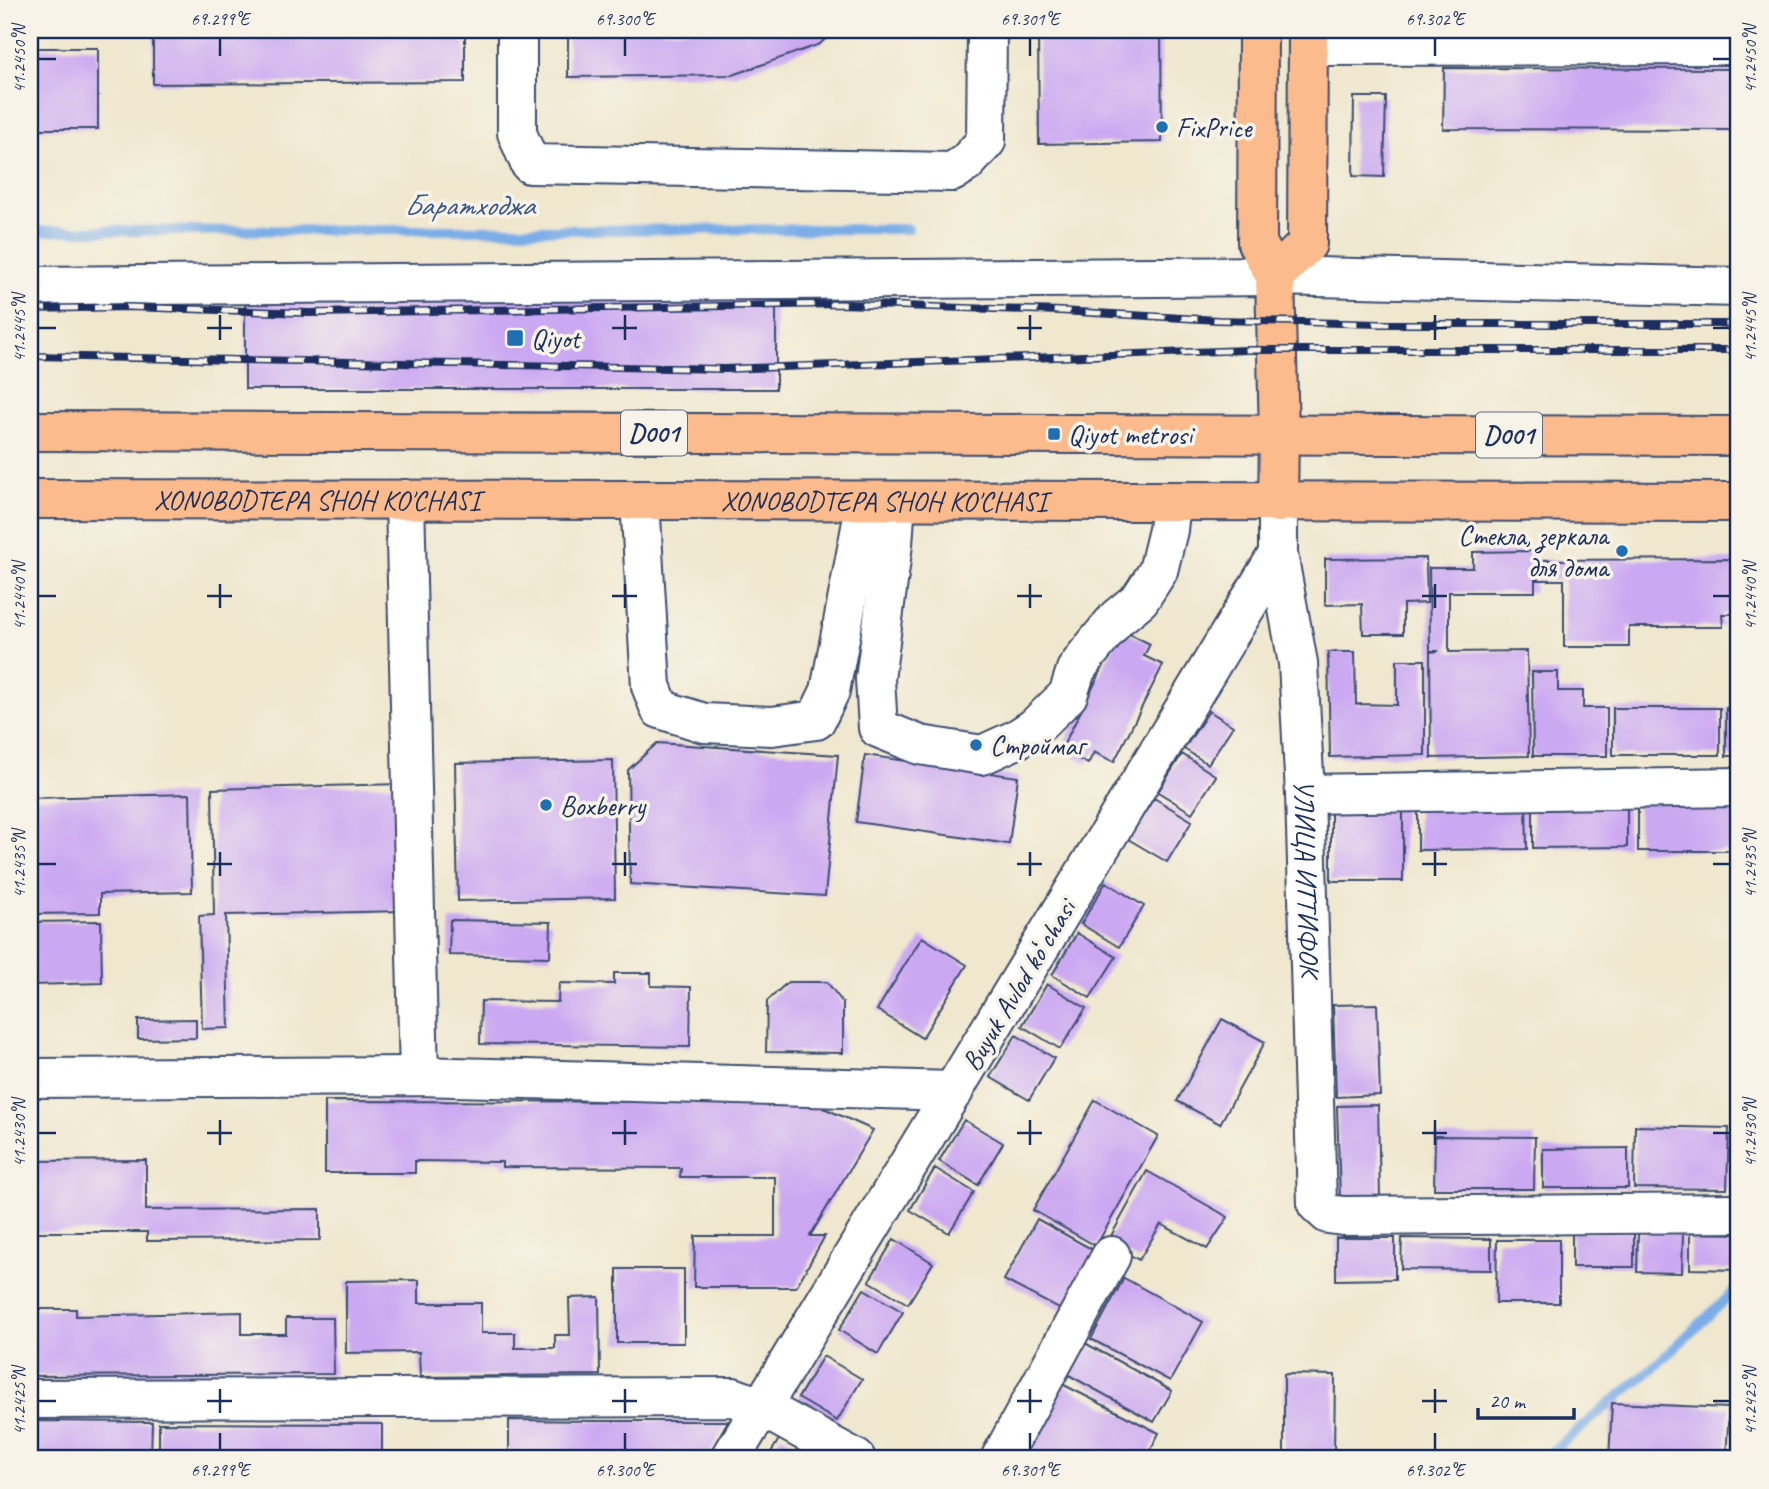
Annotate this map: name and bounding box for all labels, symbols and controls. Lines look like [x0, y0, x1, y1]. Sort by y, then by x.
text: 69.299°E [191, 8, 252, 30]
text: 69.300°E [596, 8, 657, 30]
text: 69.301°E [1001, 8, 1062, 30]
text: 69.302°E [1406, 8, 1467, 30]
text: 41.2450°N [8, 22, 30, 93]
text: 41.2450°N [1739, 22, 1761, 93]
place label: FixPrice [1176, 110, 1253, 145]
marker: FixPrice [1154, 119, 1170, 135]
water label: Баратходжа [404, 186, 537, 224]
text: 41.2445°N [8, 291, 30, 362]
text: 41.2445°N [1739, 291, 1761, 362]
place label: Qiyot [531, 321, 582, 356]
marker: Qiyot [505, 328, 525, 348]
road number: D001 [621, 410, 687, 456]
road number: D001 [1476, 412, 1542, 458]
place label: Qiyot metrosi [1068, 417, 1196, 452]
marker: Qiyot metrosi [1046, 426, 1062, 442]
street label: XONOBODTEPA SHOH KO'CHASI [154, 482, 486, 518]
street label: XONOBODTEPA SHOH KO'CHASI [721, 483, 1053, 519]
place label: Стекла, зеркала для дома [1458, 518, 1611, 585]
marker: Стекла, зеркала для дома [1614, 543, 1630, 559]
text: 41.2440°N [8, 559, 30, 630]
text: 41.2440°N [1739, 559, 1761, 630]
place label: Строймаг [990, 728, 1088, 763]
marker: Строймаг [968, 737, 984, 753]
street label: УЛИЦА ИТТИФОК [1286, 779, 1327, 981]
place label: Boxberry [560, 788, 647, 823]
marker: Boxberry [538, 797, 554, 813]
text: 41.2435°N [8, 827, 30, 898]
text: 41.2435°N [1739, 827, 1761, 898]
street label: Buyuk Avlod koʻchasi [954, 890, 1085, 1077]
text: 41.2430°N [8, 1096, 30, 1167]
text: 41.2430°N [1739, 1096, 1761, 1167]
text: 41.2425°N [8, 1364, 30, 1435]
text: 41.2425°N [1739, 1364, 1761, 1435]
scale bar [1478, 1377, 1575, 1421]
text: 20 m [1489, 1388, 1527, 1414]
text: 69.299°E [191, 1459, 252, 1481]
text: 69.300°E [596, 1459, 657, 1481]
text: 69.301°E [1001, 1459, 1062, 1481]
text: 69.302°E [1406, 1459, 1467, 1481]

